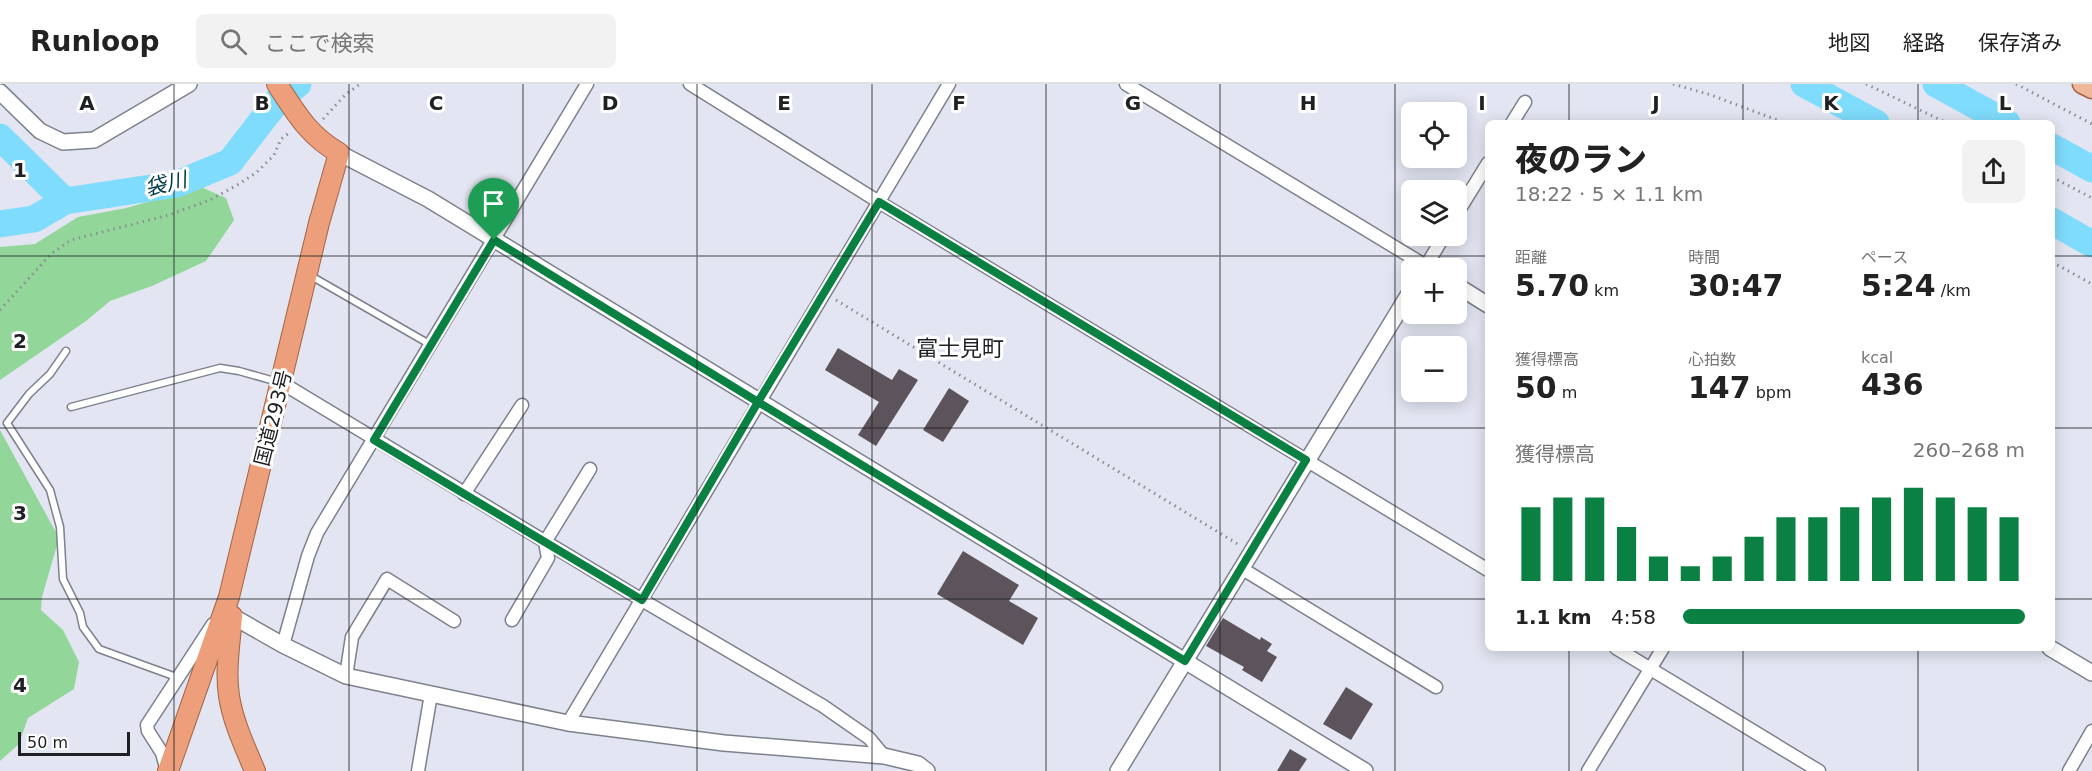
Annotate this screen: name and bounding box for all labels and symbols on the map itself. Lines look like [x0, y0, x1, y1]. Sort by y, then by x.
text: A [79, 91, 95, 115]
text: B [254, 91, 270, 115]
text: C [429, 91, 443, 115]
text: D [602, 91, 618, 115]
text: E [777, 91, 791, 115]
text: F [952, 91, 966, 115]
text: G [1125, 91, 1141, 115]
text: H [1300, 91, 1316, 115]
text: I [1478, 91, 1486, 115]
text: J [1650, 91, 1660, 115]
text: K [1823, 91, 1840, 115]
text: L [1999, 91, 2012, 115]
text: 1 [13, 158, 27, 182]
water label: 袋川 [143, 167, 191, 200]
pin [468, 178, 519, 240]
text: 2 [13, 329, 27, 353]
district label: 富士見町 [916, 336, 1004, 361]
street label: 国道293号 [249, 367, 297, 469]
text: 3 [13, 501, 27, 525]
text: 4 [13, 673, 27, 697]
scale bar [18, 729, 130, 756]

